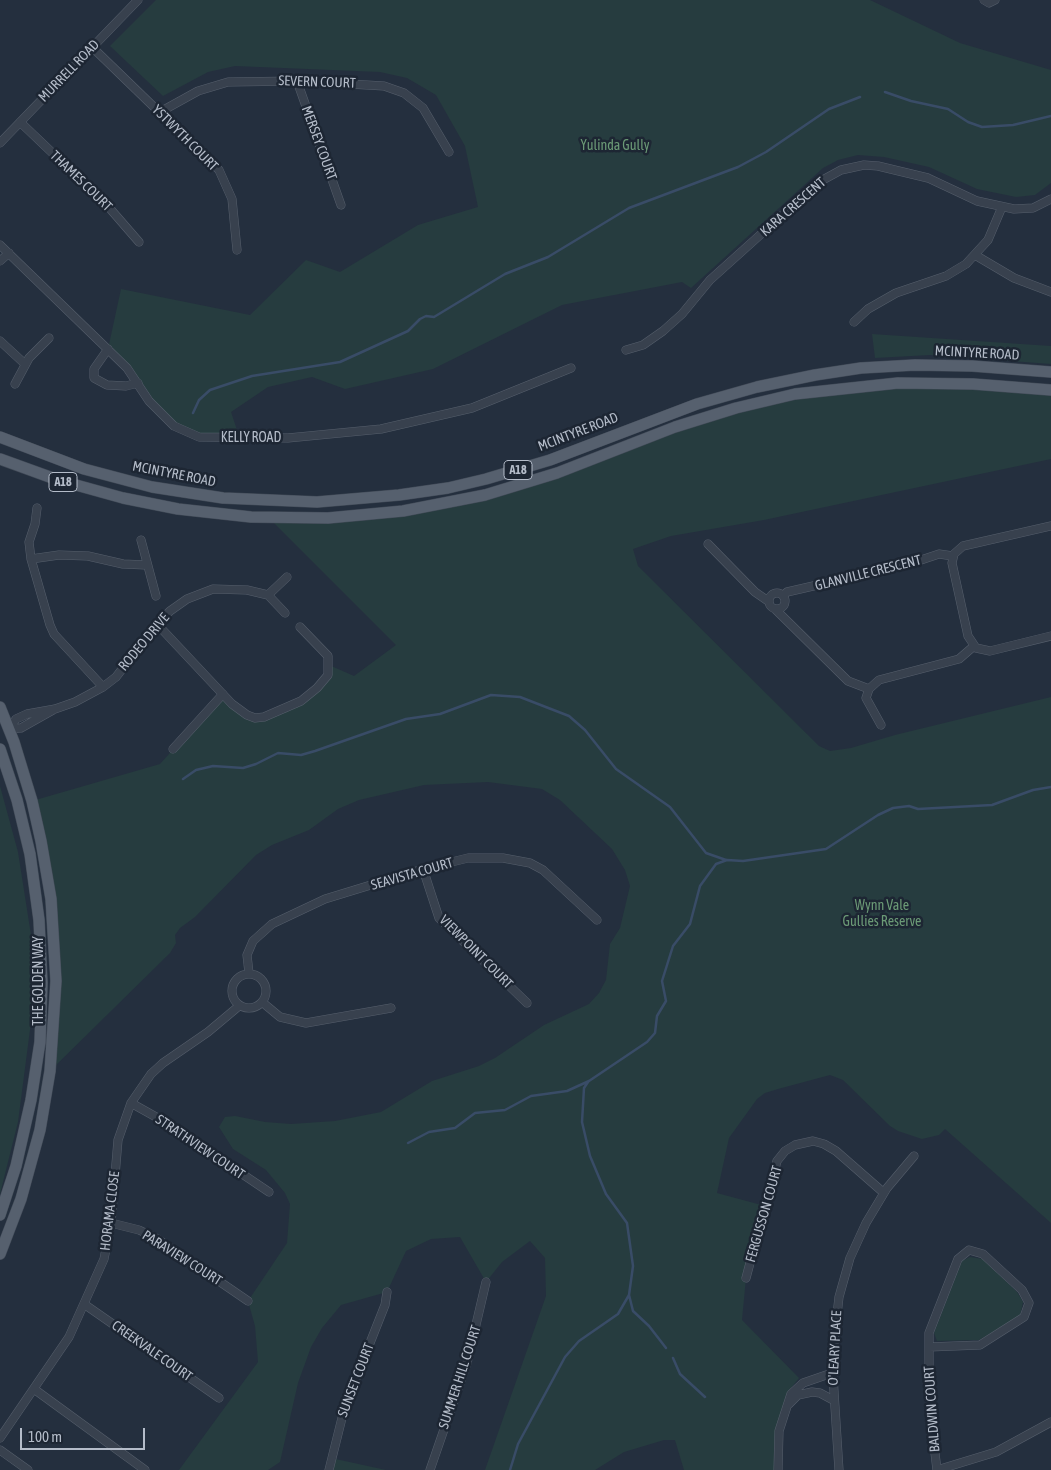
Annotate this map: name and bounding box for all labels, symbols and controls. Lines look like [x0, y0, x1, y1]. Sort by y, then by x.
street label: MURRELL ROAD [35, 36, 103, 106]
street label: SEVERN COURT [278, 72, 356, 92]
street label: YSTWYTH COURT [149, 102, 221, 174]
street label: MERSEY COURT [298, 104, 340, 182]
park label: Yulinda Gully [580, 138, 650, 154]
street label: THAMES COURT [46, 147, 116, 215]
street label: KARA CRESCENT [757, 174, 829, 240]
street label: MCINTYRE ROAD [934, 342, 1020, 364]
street label: MCINTYRE ROAD [536, 409, 620, 455]
street label: KELLY ROAD [221, 430, 281, 446]
street label: MCINTYRE ROAD [131, 458, 217, 490]
road number: A18 [504, 460, 532, 480]
road number: A18 [49, 472, 77, 492]
street label: GLANVILLE CRESCENT [813, 552, 923, 594]
street label: RODEO DRIVE [115, 610, 173, 674]
street label: SEAVISTA COURT [369, 854, 455, 894]
park label: Wynn Vale Gullies Reserve [843, 898, 921, 930]
street label: VIEWPOINT COURT [436, 912, 516, 992]
street label: THE GOLDEN WAY [31, 936, 47, 1026]
street label: STRATHVIEW COURT [152, 1111, 248, 1183]
street label: FERGUSSON COURT [742, 1164, 786, 1264]
street label: HORAMA CLOSE [97, 1170, 123, 1252]
street label: PARAVIEW COURT [139, 1227, 225, 1289]
street label: O'LEARY PLACE [825, 1310, 845, 1386]
street label: CREEKVALE COURT [109, 1317, 195, 1385]
street label: SUMMER HILL COURT [435, 1323, 485, 1431]
street label: SUNSET COURT [334, 1341, 378, 1419]
street label: BALDWIN COURT [921, 1365, 943, 1453]
scale bar [22, 1418, 148, 1450]
text: 100 m [28, 1428, 62, 1445]

